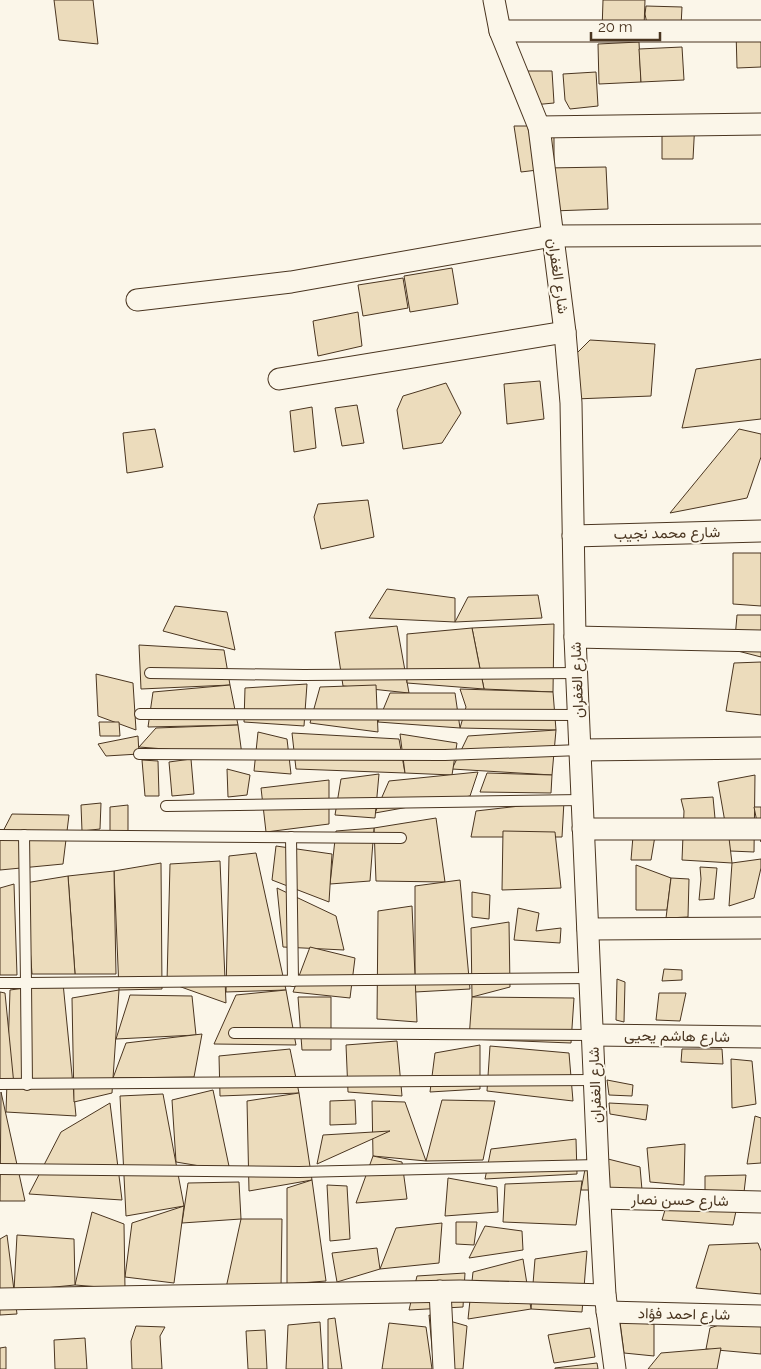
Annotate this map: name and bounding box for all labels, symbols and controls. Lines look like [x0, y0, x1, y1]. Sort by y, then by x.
scale bar [591, 10, 660, 42]
text: 20 m [598, 18, 633, 36]
street label: شارع الغفران [542, 237, 572, 315]
street label: شارع محمد نجيب [614, 523, 721, 545]
street label: شارع الغفران [567, 641, 589, 718]
street label: شارع هاشم يحيى [624, 1026, 730, 1048]
street label: شارع الغفران [585, 1046, 607, 1123]
street label: شارع حسن نصار [630, 1190, 729, 1212]
street label: شارع احمد فؤاد [638, 1304, 730, 1326]

